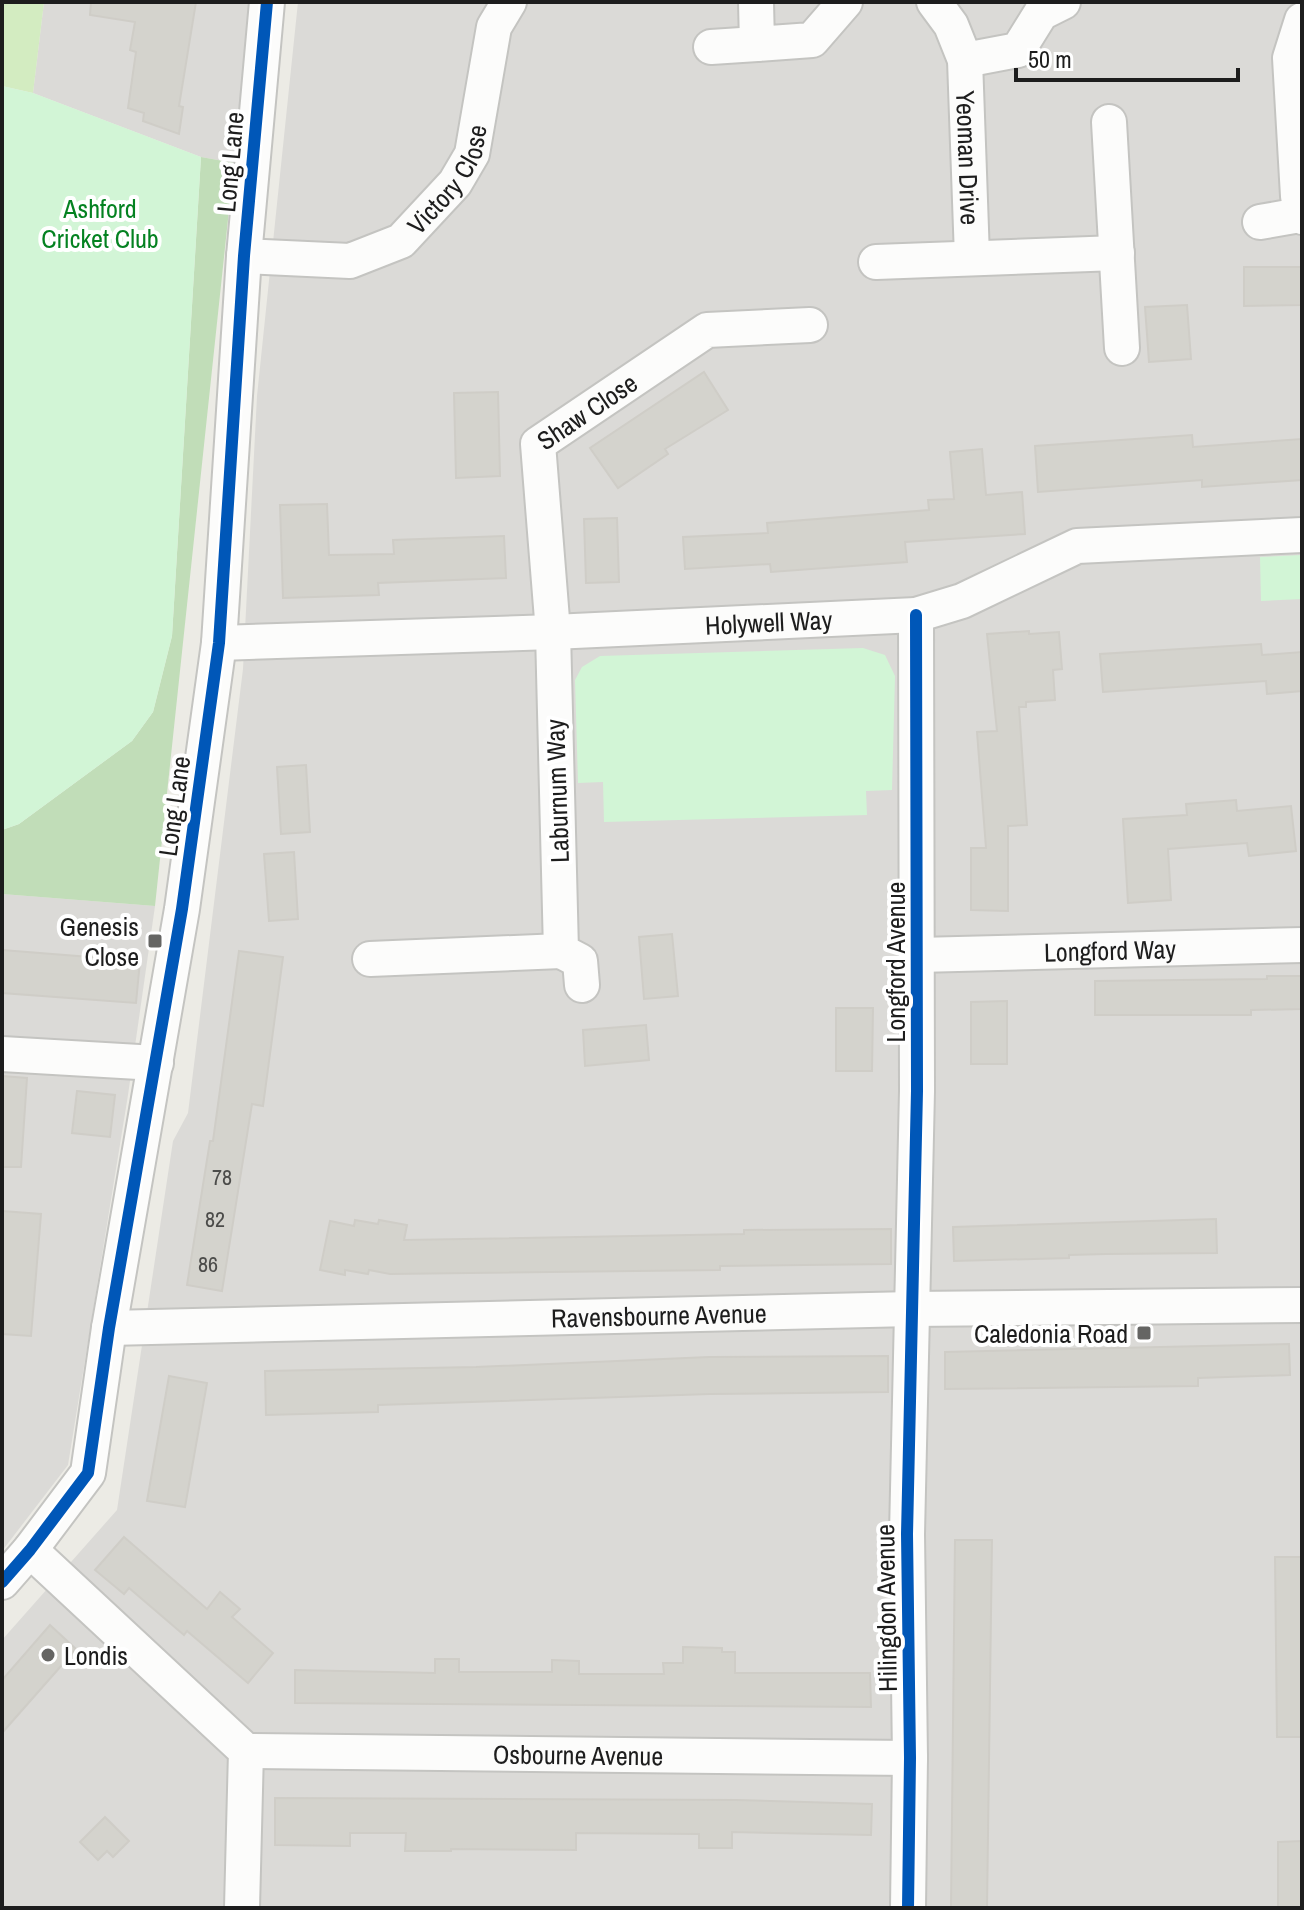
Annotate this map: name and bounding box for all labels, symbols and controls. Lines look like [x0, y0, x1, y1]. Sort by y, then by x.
scale bar [1016, 32, 1238, 82]
text: 50 m [1028, 43, 1072, 75]
street label: Yeoman Drive [949, 90, 988, 226]
street label: Long Lane [208, 110, 252, 214]
street label: Victory Close [399, 122, 494, 241]
park label: Ashford Cricket Club [41, 191, 159, 256]
street label: Shaw Close [530, 365, 644, 457]
street label: Holywell Way [704, 601, 833, 642]
street label: Laburnum Way [537, 718, 577, 863]
street label: Long Lane [150, 754, 198, 858]
street label: Longford Avenue [878, 882, 913, 1042]
place label: Genesis Close [60, 909, 139, 974]
street label: Longford Way [1043, 931, 1177, 969]
marker: Genesis Close [146, 932, 164, 950]
house number: 78 [212, 1162, 232, 1192]
house number: 82 [205, 1204, 225, 1234]
house number: 86 [198, 1249, 218, 1279]
street label: Ravensbourne Avenue [551, 1295, 767, 1335]
place label: Caledonia Road [974, 1316, 1128, 1351]
marker: Caledonia Road [1135, 1324, 1153, 1342]
street label: Hilingdon Avenue [867, 1524, 905, 1692]
place label: Londis [64, 1638, 128, 1673]
marker: Londis [39, 1646, 57, 1664]
street label: Osbourne Avenue [493, 1736, 663, 1773]

